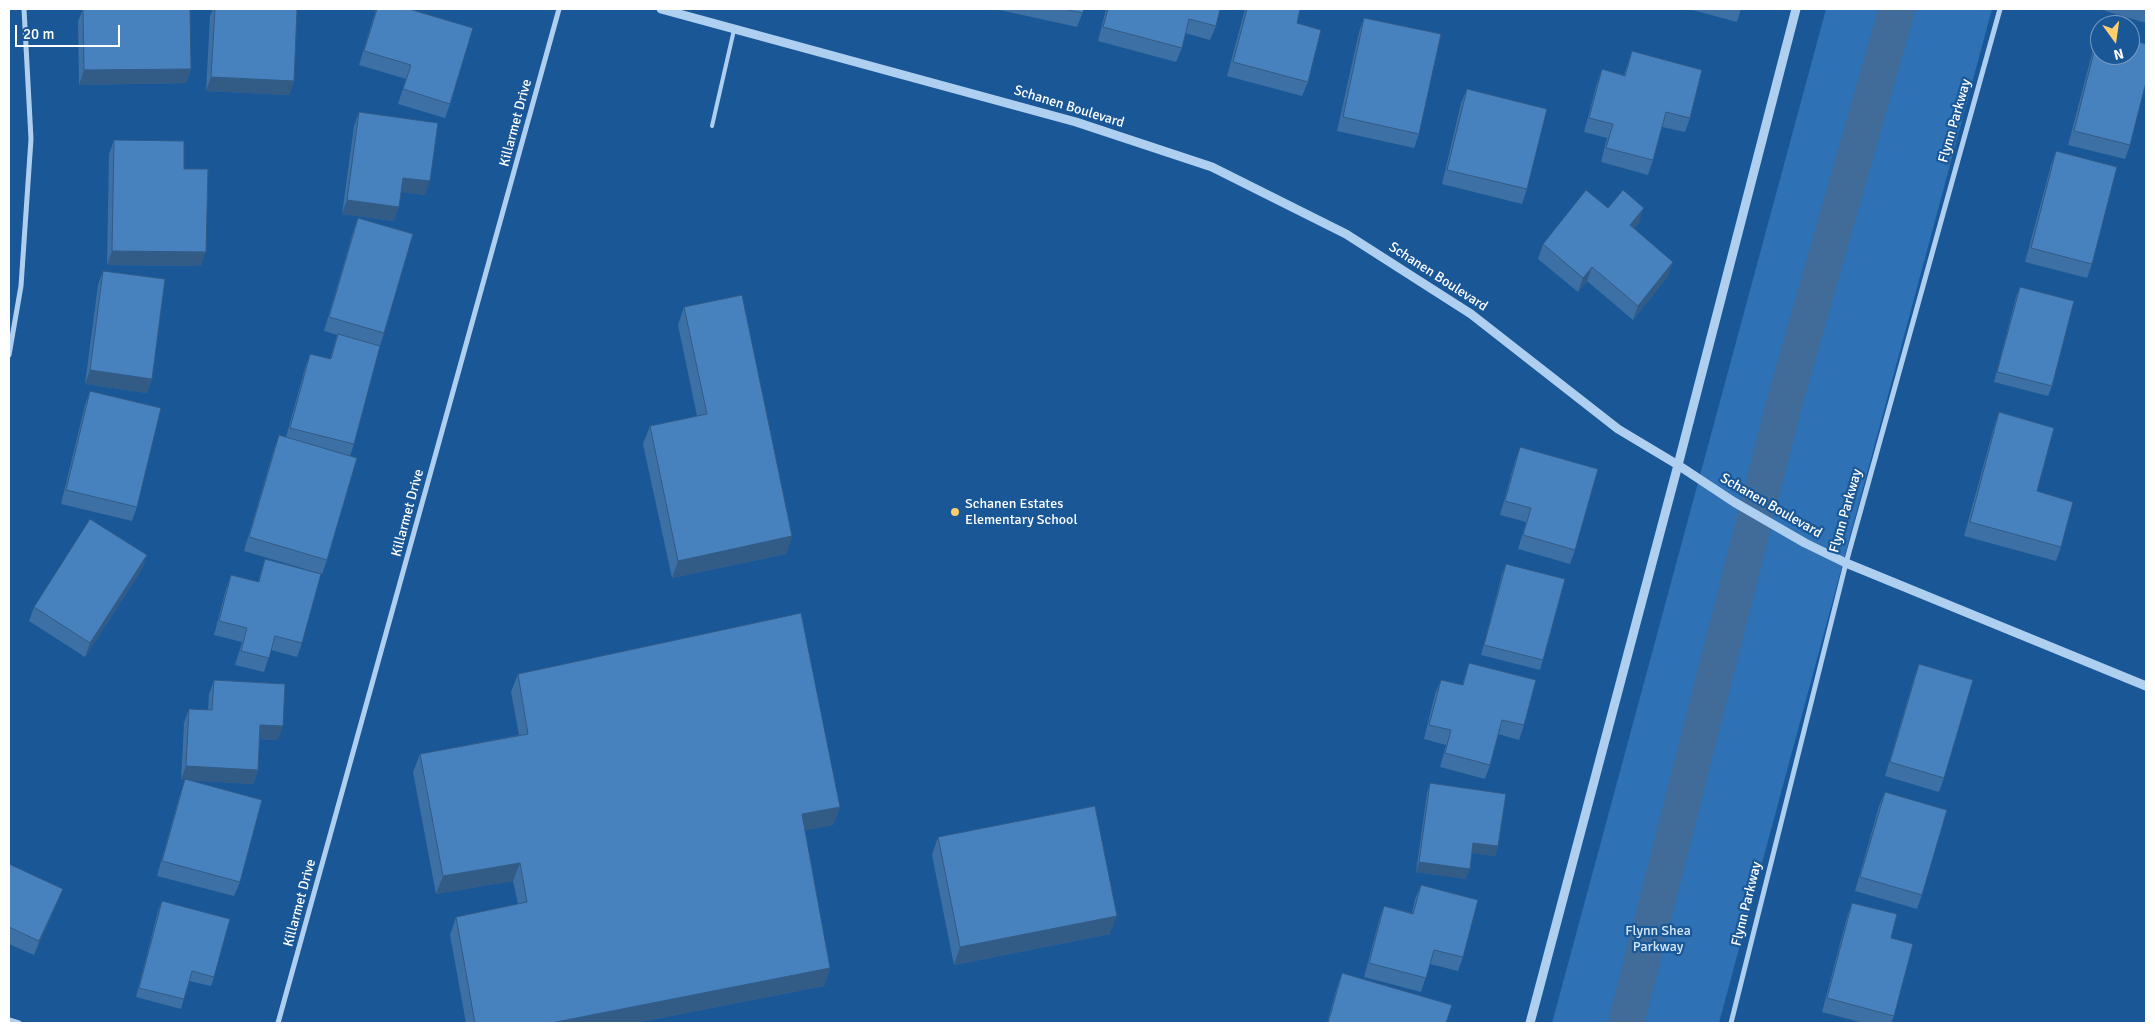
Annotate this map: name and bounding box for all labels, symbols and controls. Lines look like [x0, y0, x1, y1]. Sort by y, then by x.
scale bar [18, 15, 122, 47]
north arrow [2090, 15, 2140, 65]
text: 20 m [23, 25, 54, 43]
text: N [2112, 45, 2125, 63]
street label: Killarmet Drive [496, 77, 536, 169]
street label: Flynn Parkway [1935, 77, 1975, 165]
street label: Schanen Boulevard [1012, 82, 1126, 132]
street label: Schanen Boulevard [1385, 239, 1491, 315]
street label: Killarmet Drive [388, 467, 428, 559]
street label: Flynn Parkway [1826, 467, 1866, 555]
street label: Schanen Boulevard [1717, 470, 1825, 542]
place label: Schanen Estates Elementary School [965, 496, 1078, 528]
marker: Schanen Estates Elementary School [949, 506, 961, 518]
street label: Killarmet Drive [280, 857, 320, 949]
street label: Flynn Parkway [1728, 860, 1766, 948]
park label: Flynn Shea Parkway [1625, 923, 1691, 956]

